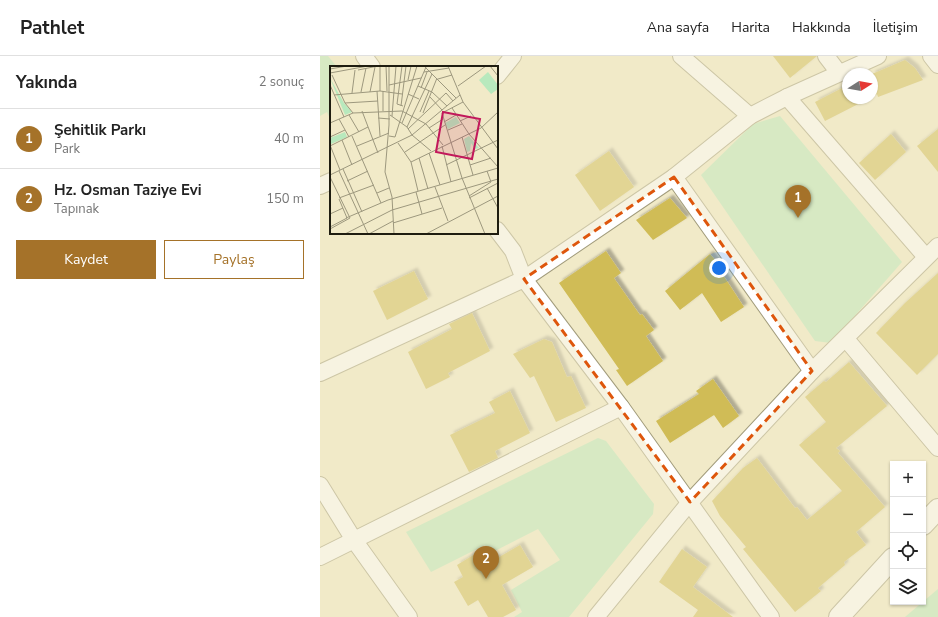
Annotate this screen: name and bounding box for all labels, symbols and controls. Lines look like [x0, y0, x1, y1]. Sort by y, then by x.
text: Pathlet [20, 15, 84, 41]
text: Ana sayfa [647, 18, 709, 37]
text: Harita [731, 18, 770, 37]
text: Hakkında [792, 18, 851, 37]
text: İletişim [873, 18, 918, 37]
inset map [330, 66, 498, 234]
north arrow [842, 68, 878, 104]
text: Yakında [16, 71, 77, 94]
text: 2 sonuç [259, 73, 304, 91]
text: Şehitlik Parkı [54, 120, 146, 140]
text: 1 [25, 130, 33, 148]
text: 40 m [274, 130, 304, 148]
text: Park [54, 140, 80, 158]
text: Hz. Osman Taziye Evi [54, 180, 202, 200]
pin: 1 [785, 185, 811, 218]
text: 2 [25, 190, 33, 208]
text: 150 m [266, 190, 304, 208]
text: Tapınak [54, 200, 99, 218]
button: Kaydet [16, 240, 156, 279]
button: Paylaş [164, 240, 304, 279]
your location [709, 258, 729, 278]
map controls [890, 461, 926, 605]
button: + [890, 461, 926, 497]
button: − [890, 497, 926, 533]
button: locate [890, 533, 926, 569]
pin: 2 [473, 546, 499, 579]
button: layers [890, 569, 926, 605]

